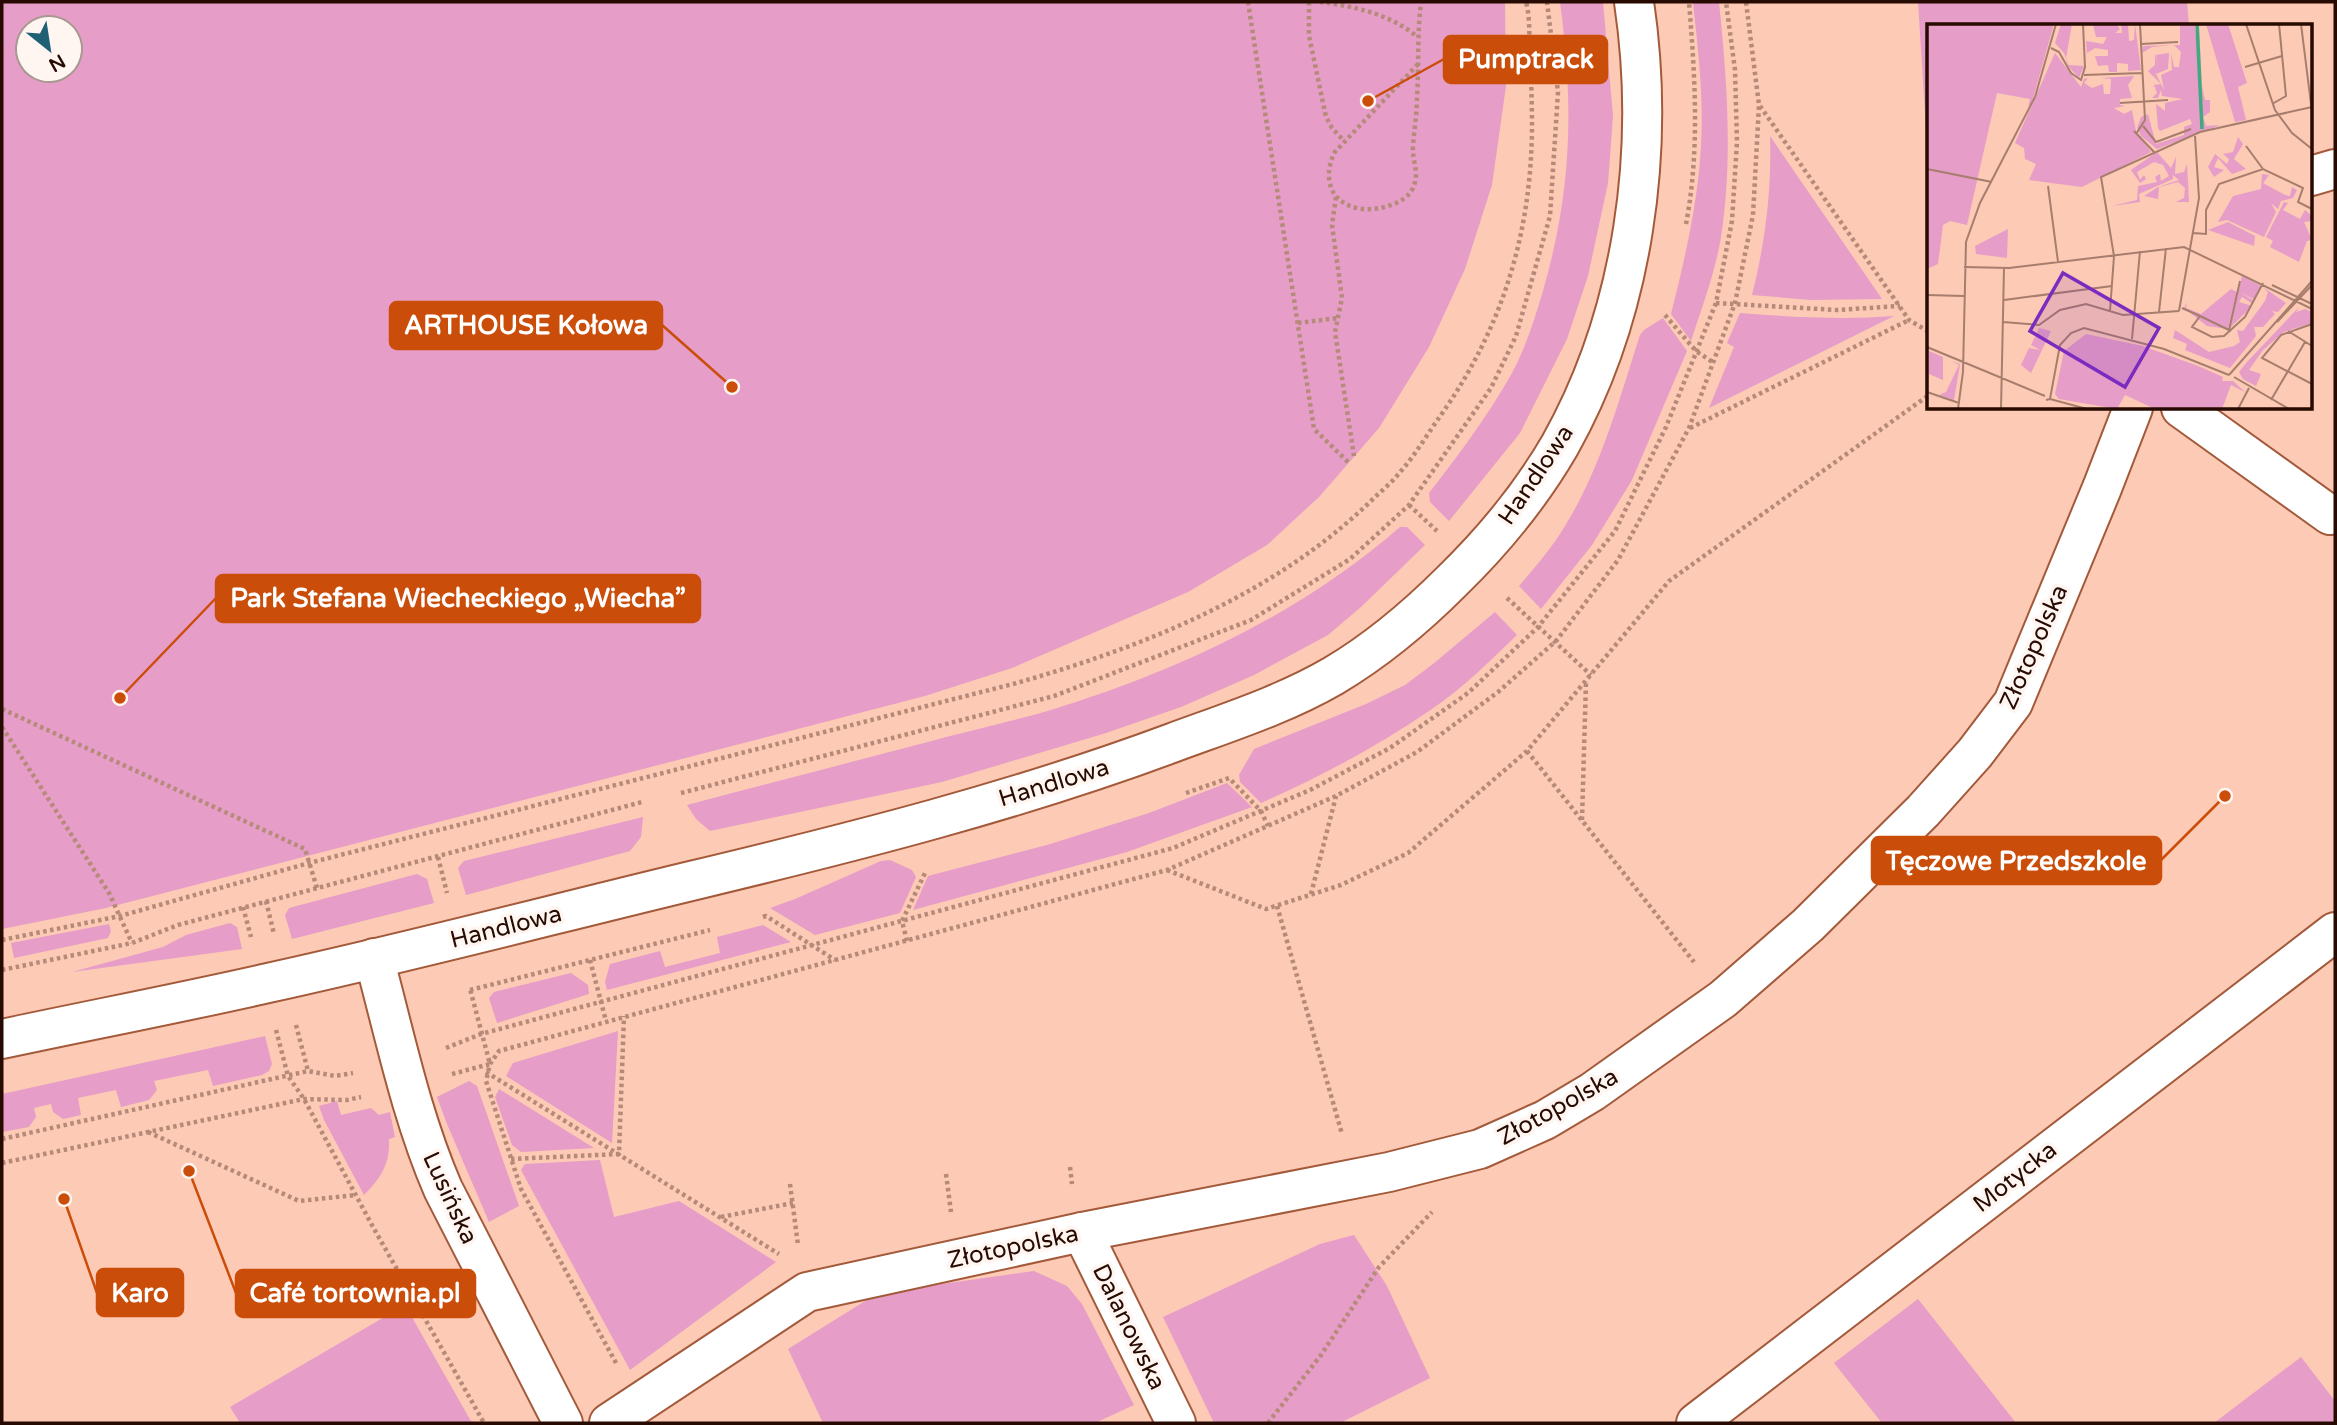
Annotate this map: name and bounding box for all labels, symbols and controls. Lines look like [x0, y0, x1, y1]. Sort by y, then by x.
north arrow [14, 14, 84, 84]
inset map [1927, 24, 2312, 410]
callout: Pumptrack [1444, 36, 1607, 83]
text: Pumptrack [1458, 44, 1594, 75]
text: N [45, 50, 69, 76]
callout: ARTHOUSE Kołowa [390, 302, 662, 349]
text: ARTHOUSE Kołowa [404, 310, 648, 341]
street label: Handlowa [1492, 420, 1580, 530]
callout: Park Stefana Wiecheckiego „Wiecha” [216, 575, 700, 622]
street label: Złotopolska [1994, 580, 2074, 714]
text: Park Stefana Wiecheckiego „Wiecha” [230, 583, 686, 614]
street label: Handlowa [995, 752, 1113, 814]
callout: Tęczowe Przedszkole [1872, 837, 2161, 884]
text: Tęczowe Przedszkole [1885, 846, 2147, 877]
street label: Handlowa [447, 899, 565, 955]
street label: Złotopolska [1493, 1062, 1623, 1152]
street label: Motycka [1967, 1135, 2063, 1219]
street label: Lusińska [416, 1147, 484, 1249]
street label: Złotopolska [945, 1219, 1081, 1275]
street label: Dalanowska [1086, 1259, 1172, 1395]
callout: Karo [97, 1269, 183, 1316]
callout: Café tortownia.pl [236, 1270, 475, 1317]
text: Karo [111, 1278, 169, 1309]
text: Café tortownia.pl [249, 1278, 461, 1309]

